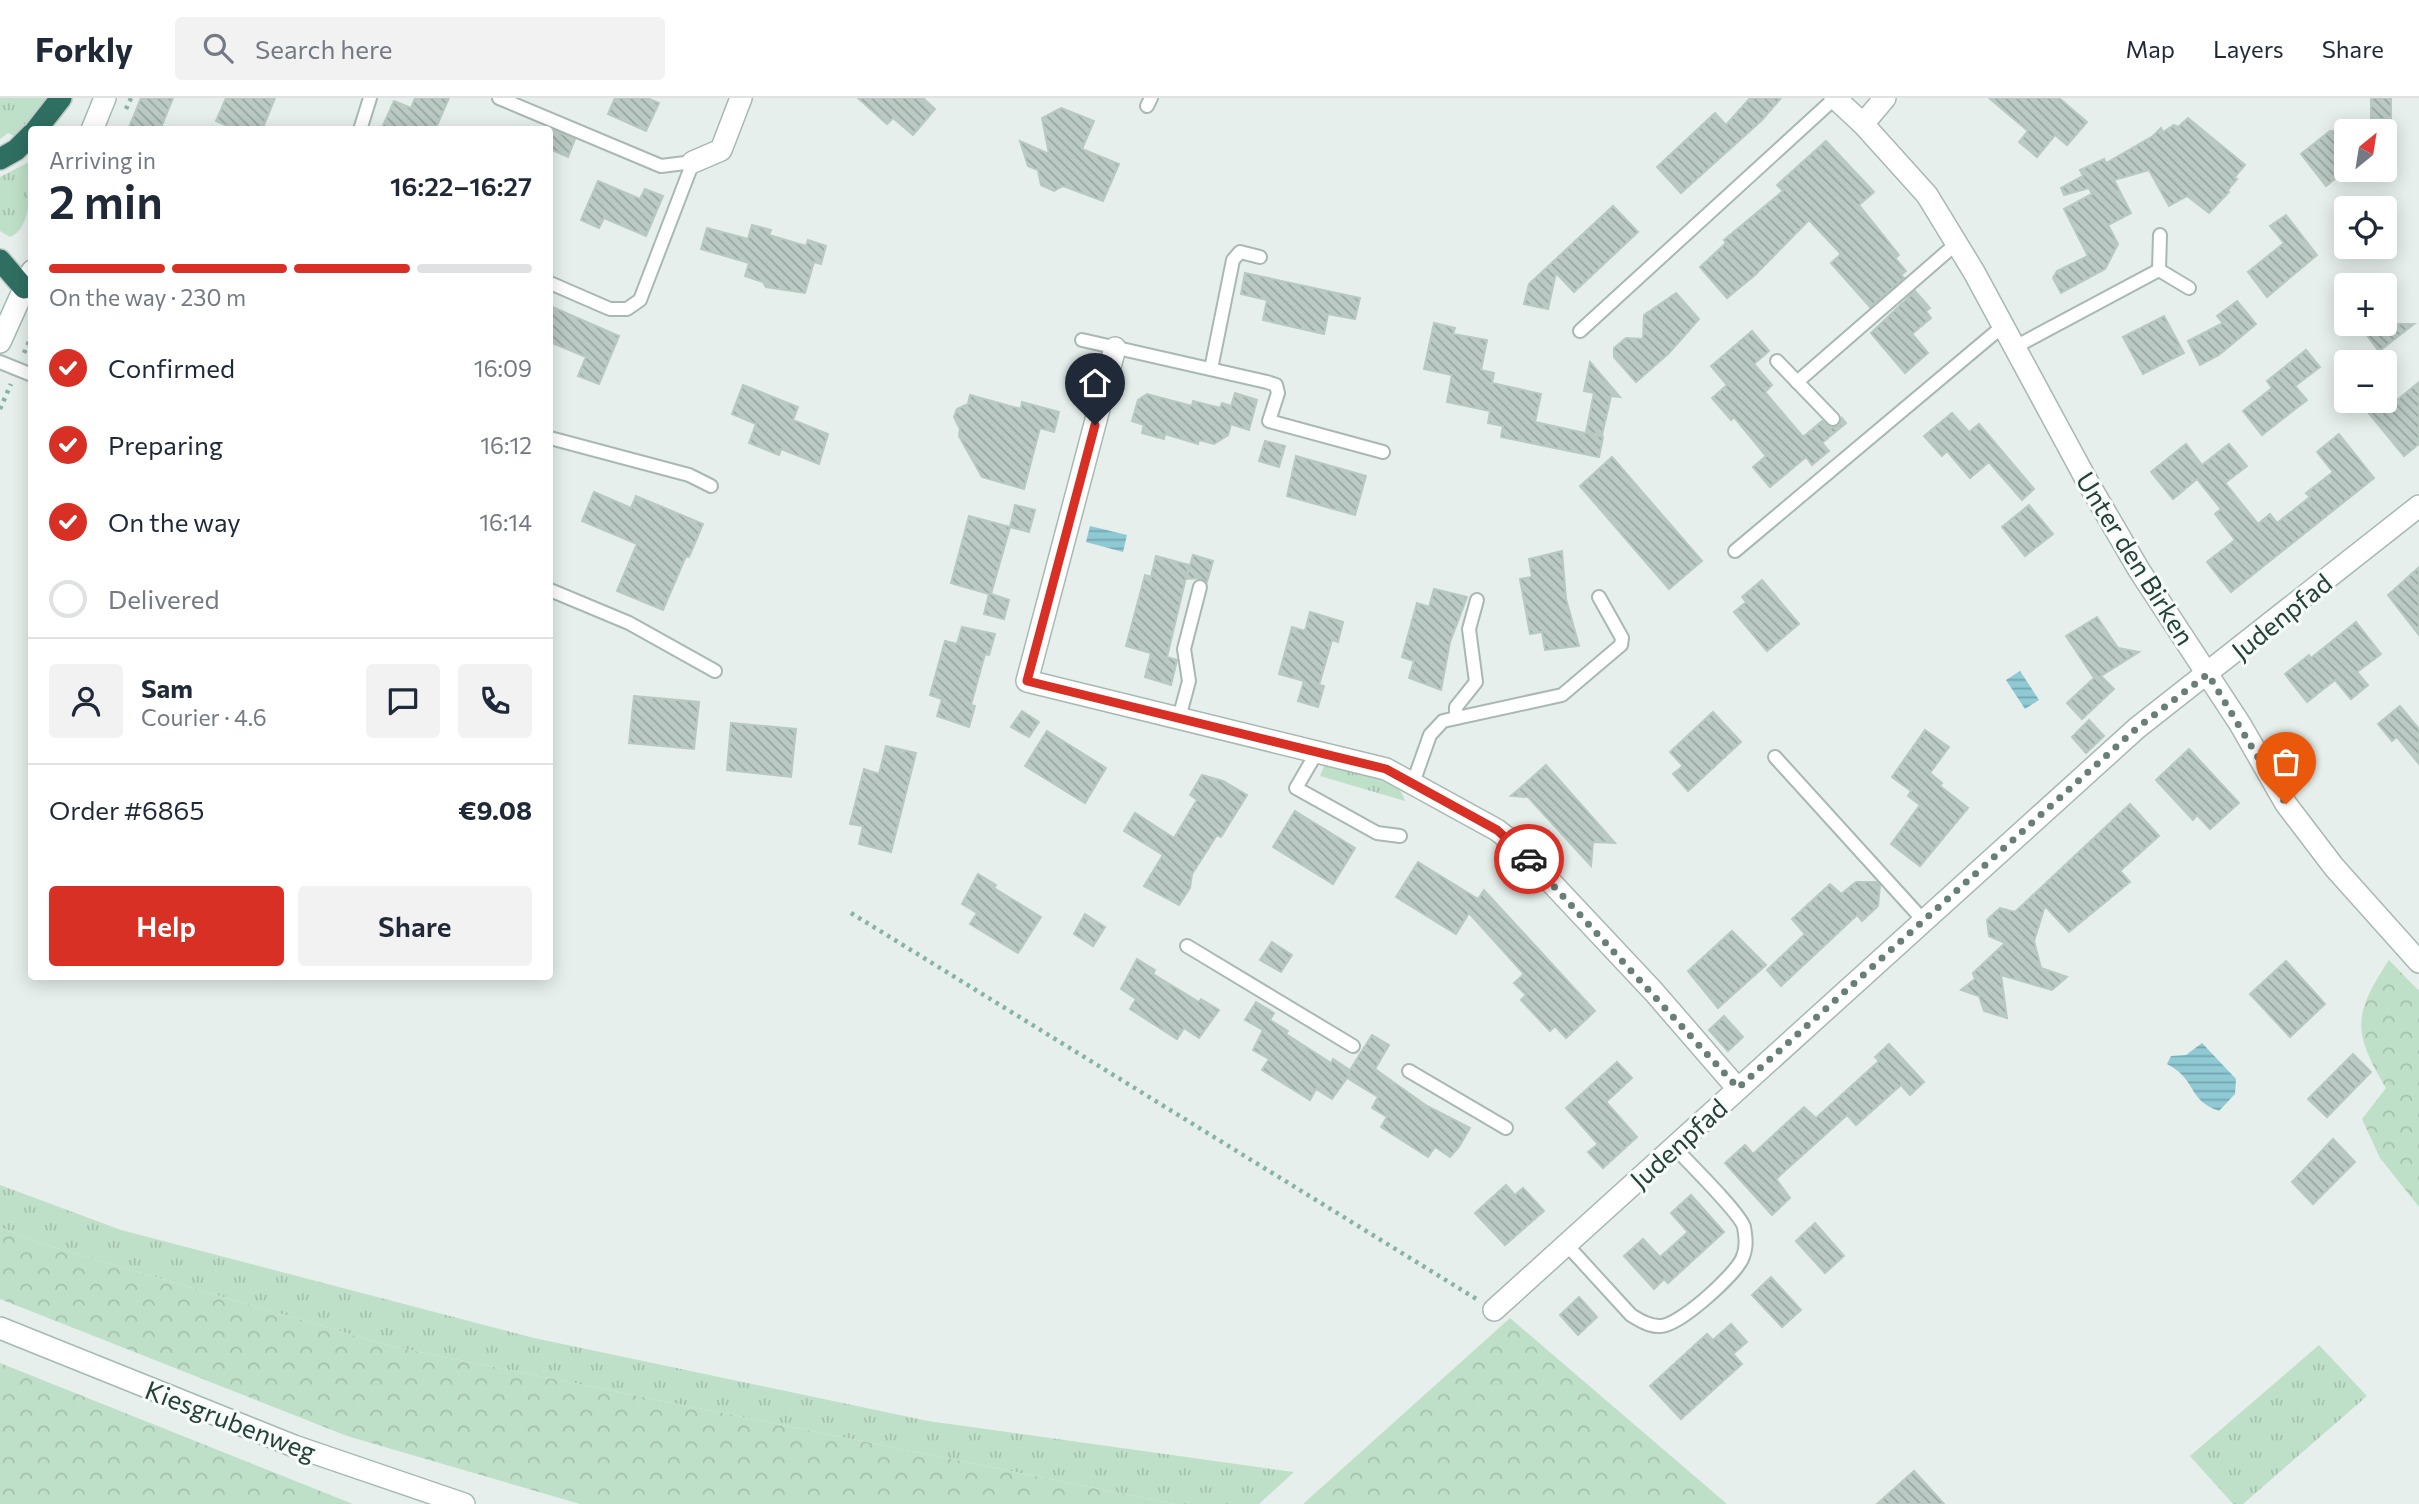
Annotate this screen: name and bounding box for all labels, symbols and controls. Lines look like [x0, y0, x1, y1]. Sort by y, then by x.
search box [175, 17, 665, 80]
text: Forkly [35, 28, 133, 69]
icon: search [199, 29, 237, 67]
text: Search here [255, 33, 393, 64]
text: Map [2126, 34, 2175, 63]
text: Layers [2213, 34, 2284, 63]
text: Share [2322, 34, 2384, 63]
north arrow [2334, 119, 2398, 182]
map controls [2334, 119, 2397, 413]
text: Arriving in [49, 146, 156, 174]
text: 16:22–16:27 [390, 170, 532, 201]
text: 2 min [49, 172, 163, 228]
button: locate [2334, 196, 2397, 259]
button: + [2334, 273, 2397, 336]
text: On the way · 230 m [49, 283, 246, 311]
icon: check [49, 349, 87, 387]
button: − [2334, 350, 2397, 413]
text: Confirmed [108, 352, 235, 383]
pin [1065, 353, 1125, 425]
text: 16:09 [474, 354, 532, 382]
icon: home [1076, 364, 1114, 402]
icon: check [49, 426, 87, 464]
text: Preparing [108, 429, 223, 460]
text: 16:12 [480, 431, 532, 459]
street label: Unter den Birken [2070, 466, 2202, 650]
icon: check [49, 503, 87, 541]
text: On the way [108, 506, 241, 537]
text: 16:14 [479, 508, 532, 536]
street label: Judenpfad [2225, 566, 2337, 666]
text: Delivered [108, 583, 219, 614]
button: person [49, 664, 123, 738]
button: chat [366, 664, 440, 738]
button: phone [458, 664, 532, 738]
text: Sam [141, 672, 193, 703]
text: Courier · 4.6 [141, 703, 267, 731]
pin [2256, 732, 2316, 804]
icon: bag [2267, 743, 2305, 781]
text: Order #6865 [49, 794, 204, 825]
text: €9.08 [458, 794, 532, 825]
courier [1494, 824, 1564, 894]
icon: car [1510, 840, 1548, 878]
button: Help [49, 886, 284, 966]
button: Share [298, 886, 532, 966]
street label: Judenpfad [1623, 1091, 1733, 1195]
street label: Kiesgrubenweg [141, 1373, 321, 1467]

